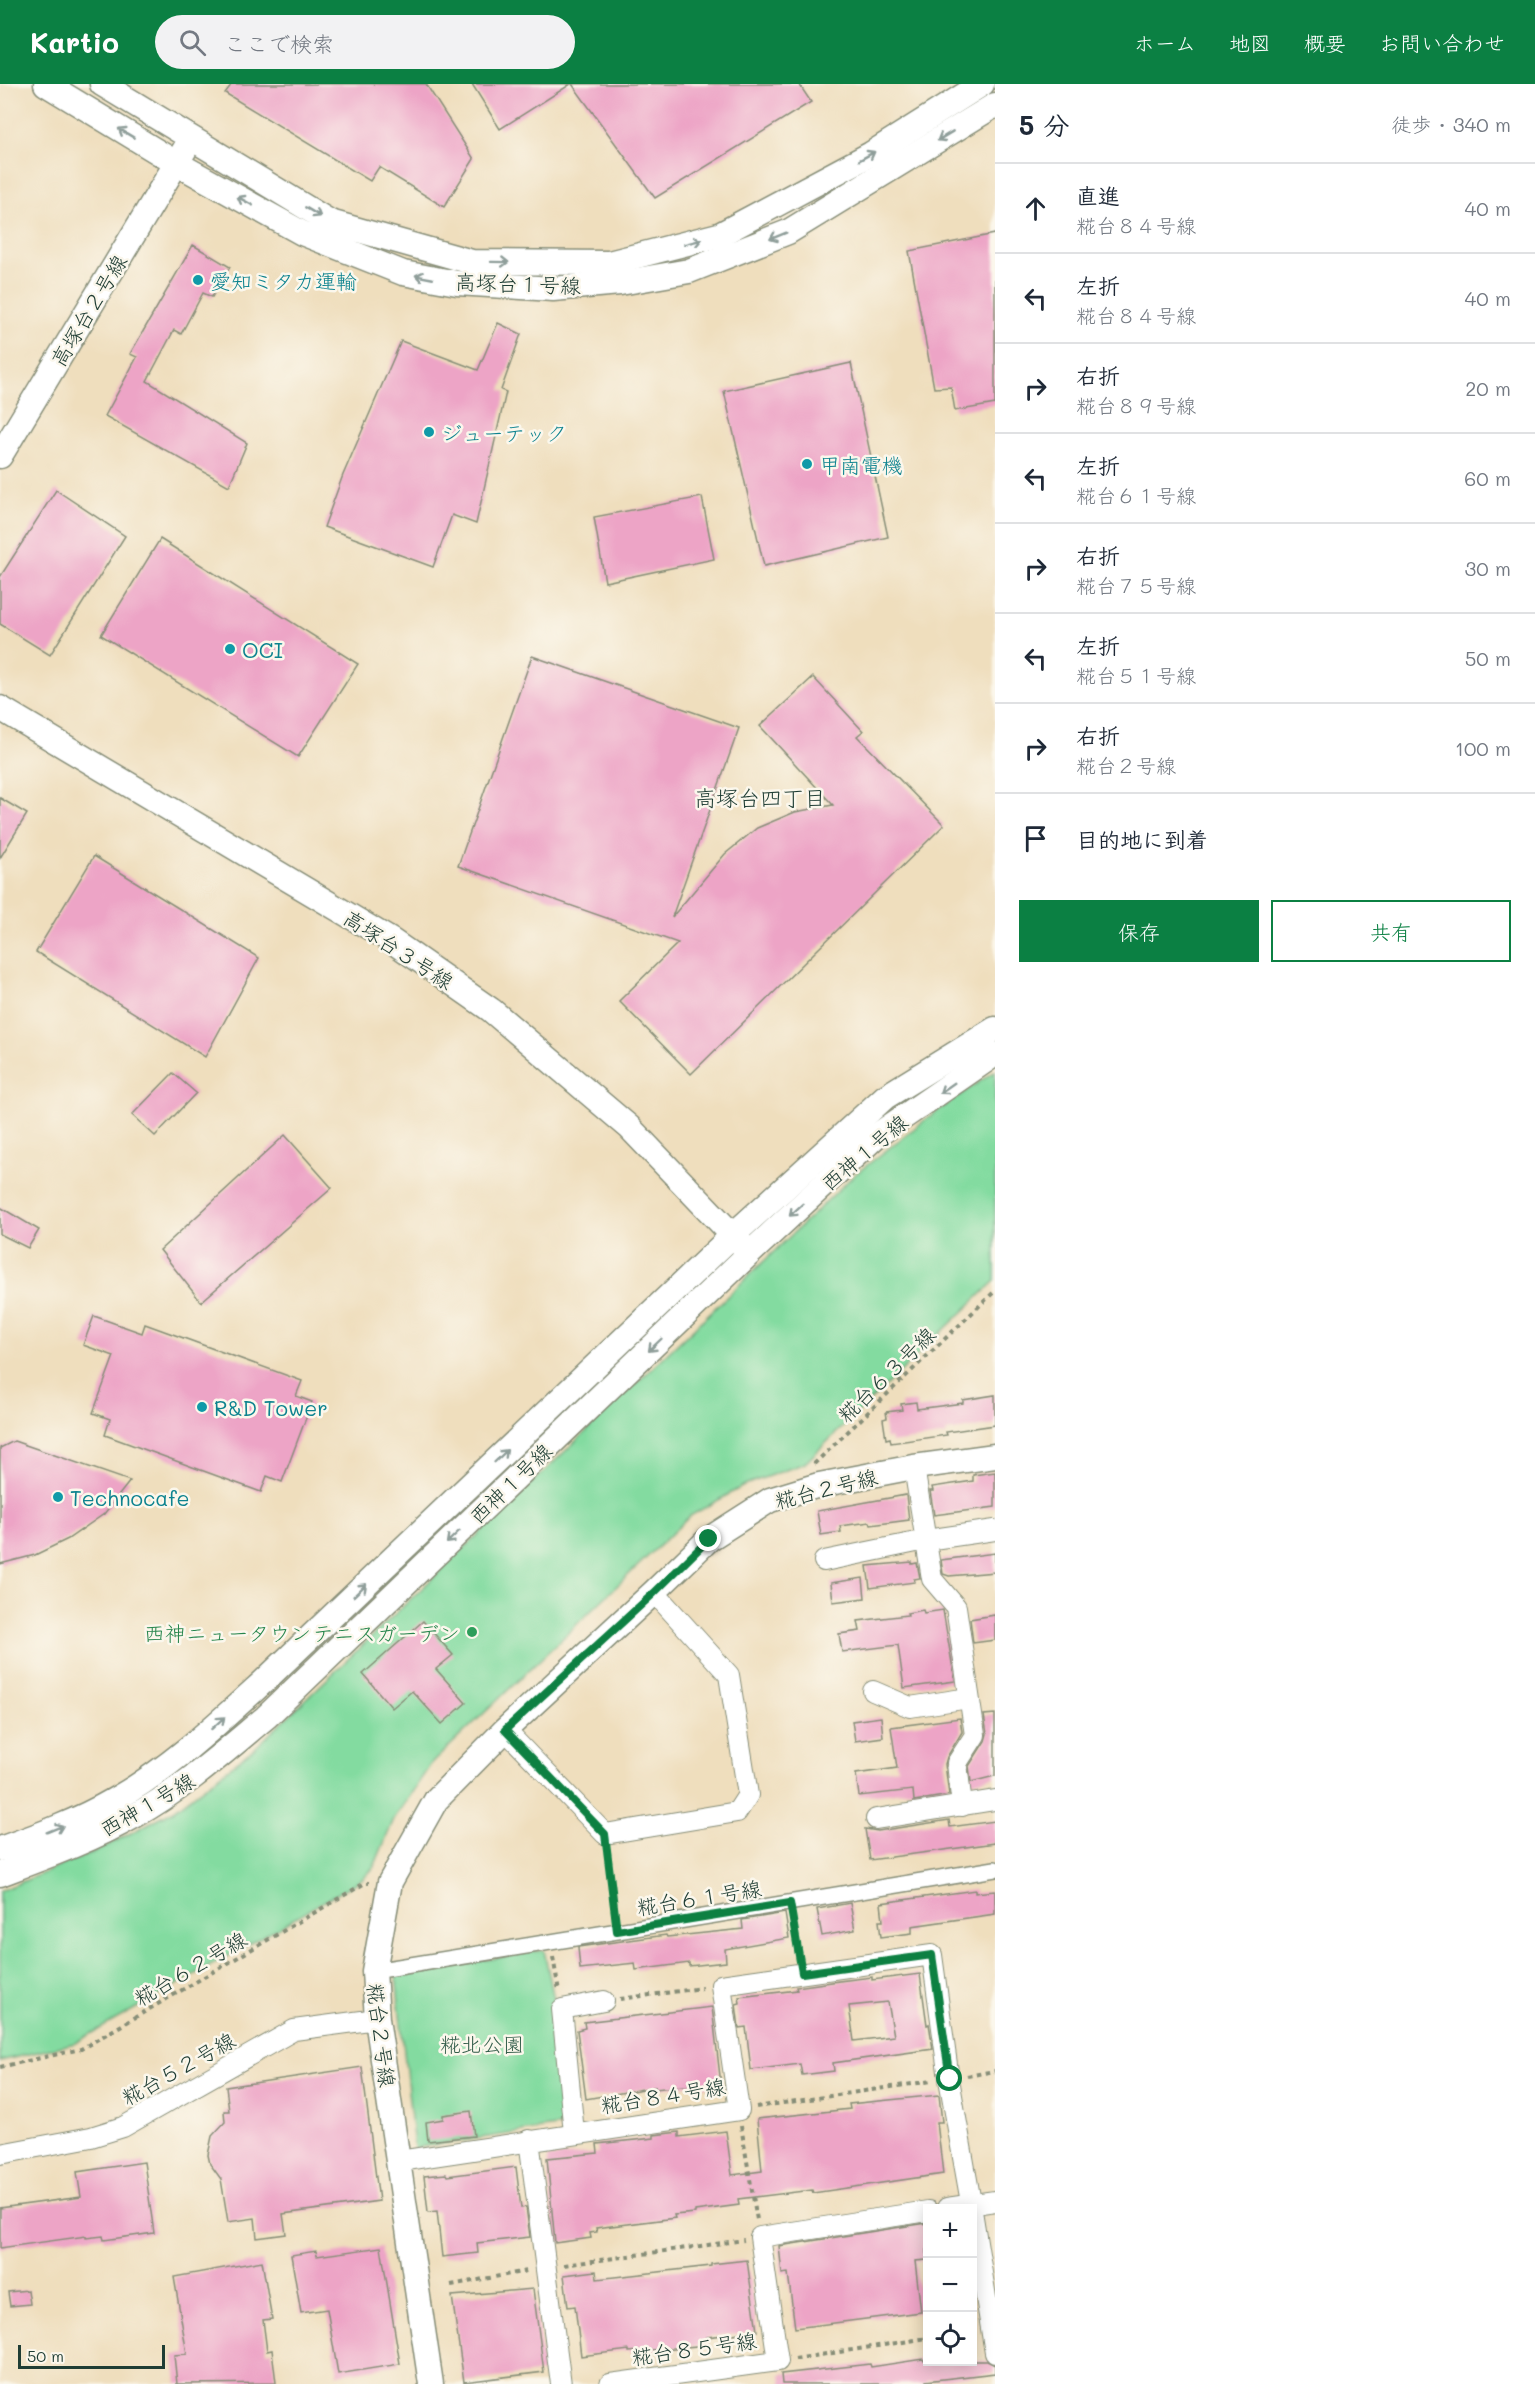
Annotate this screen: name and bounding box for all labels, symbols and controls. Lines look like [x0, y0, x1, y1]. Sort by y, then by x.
search box [155, 15, 575, 69]
text: Kartio [30, 24, 119, 60]
icon: search [176, 26, 209, 59]
text: ここで検索 [224, 29, 334, 58]
text: ホーム [1134, 29, 1196, 56]
text: 地図 [1229, 29, 1271, 56]
text: 概要 [1304, 29, 1346, 56]
text: お問い合わせ [1379, 29, 1505, 56]
text: 5 分 [1019, 108, 1070, 142]
text: 徒歩 · 340 m [1391, 111, 1511, 137]
one-way arrow [118, 126, 135, 138]
one-way arrow [937, 130, 954, 142]
one-way arrow [858, 150, 875, 162]
text: 直進 [1076, 181, 1120, 210]
icon: ahead [1019, 192, 1052, 225]
one-way arrow [236, 195, 254, 206]
text: 40 m [1465, 195, 1511, 221]
one-way arrow [304, 206, 321, 218]
text: 糀台８４号線 [1076, 212, 1196, 238]
one-way arrow [769, 231, 788, 242]
one-way arrow [683, 236, 702, 247]
street label: 高塚台２号線 [44, 249, 132, 371]
one-way arrow [490, 256, 510, 268]
place label: 愛知ミタカ運輸 [210, 267, 357, 294]
street label: 高塚台１号線 [455, 267, 581, 299]
one-way arrow [414, 271, 434, 282]
text: 左折 [1076, 271, 1120, 300]
marker: 愛知ミタカ運輸 [191, 273, 205, 287]
icon: left [1019, 282, 1052, 315]
text: 40 m [1465, 285, 1511, 311]
text: 糀台８４号線 [1076, 302, 1196, 328]
text: 右折 [1076, 361, 1120, 390]
icon: right [1019, 372, 1052, 405]
text: 20 m [1465, 375, 1511, 401]
text: 糀台８９号線 [1076, 392, 1196, 418]
place label: ジューテック [441, 419, 567, 446]
marker: ジューテック [422, 425, 436, 439]
place label: 甲南電機 [819, 451, 903, 478]
text: 左折 [1076, 451, 1120, 480]
marker: 甲南電機 [800, 457, 814, 471]
icon: left [1019, 462, 1052, 495]
text: 60 m [1464, 465, 1511, 491]
text: 糀台６１号線 [1076, 482, 1196, 508]
text: 右折 [1076, 541, 1120, 570]
icon: right [1019, 552, 1052, 585]
text: 30 m [1465, 555, 1511, 581]
text: 糀台７５号線 [1076, 572, 1196, 598]
text: 左折 [1076, 631, 1120, 660]
place label: OCI [242, 636, 283, 663]
marker: OCI [223, 642, 237, 656]
icon: left [1019, 642, 1052, 675]
text: 50 m [1465, 645, 1511, 671]
text: 糀台５１号線 [1076, 662, 1196, 688]
text: 右折 [1076, 721, 1120, 750]
icon: right [1019, 732, 1052, 765]
text: 100 m [1455, 735, 1511, 761]
text: 糀台２号線 [1076, 752, 1176, 778]
district label: 高塚台四丁目 [694, 783, 826, 812]
icon: arrive [1019, 822, 1052, 855]
text: 目的地に到着 [1076, 825, 1208, 854]
button: 保存 [1019, 900, 1259, 962]
button: 共有 [1271, 900, 1511, 962]
street label: 高塚台３号線 [339, 903, 459, 995]
one-way arrow [939, 1082, 955, 1094]
street label: 西神１号線 [815, 1108, 913, 1196]
one-way arrow [789, 1203, 804, 1217]
street label: 糀台６３号線 [831, 1321, 941, 1427]
one-way arrow [647, 1337, 662, 1352]
place label: R&D Tower [214, 1394, 328, 1421]
marker: R&D Tower [195, 1400, 209, 1414]
street label: 西神１号線 [463, 1437, 557, 1529]
one-way arrow [494, 1448, 509, 1463]
street label: 糀台２号線 [772, 1462, 880, 1514]
place label: Technocafe [70, 1484, 190, 1511]
marker: Technocafe [51, 1490, 65, 1504]
route end [695, 1525, 721, 1551]
one-way arrow [446, 1530, 461, 1544]
one-way arrow [352, 1583, 367, 1597]
place label: 西神ニュータウンテニスガーデン [144, 1619, 460, 1646]
marker: 西神ニュータウンテニスガーデン [465, 1625, 479, 1639]
one-way arrow [210, 1716, 225, 1731]
street label: 西神１号線 [95, 1766, 199, 1842]
one-way arrow [45, 1823, 64, 1834]
street label: 糀台６１号線 [635, 1874, 763, 1920]
street label: 糀台６２号線 [129, 1925, 251, 2011]
street label: 糀台２号線 [362, 1981, 402, 2089]
street label: 糀台５２号線 [116, 2026, 240, 2110]
park label: 糀北公園 [440, 2030, 524, 2057]
route start [936, 2065, 962, 2091]
street label: 糀台８４号線 [599, 2072, 727, 2118]
map controls [923, 2204, 977, 2366]
button: + [923, 2204, 977, 2258]
button: − [923, 2258, 977, 2312]
button: locate [923, 2312, 977, 2366]
street label: 糀台８５号線 [630, 2326, 758, 2370]
scale bar [18, 2342, 165, 2370]
text: 50 m [27, 2345, 64, 2366]

